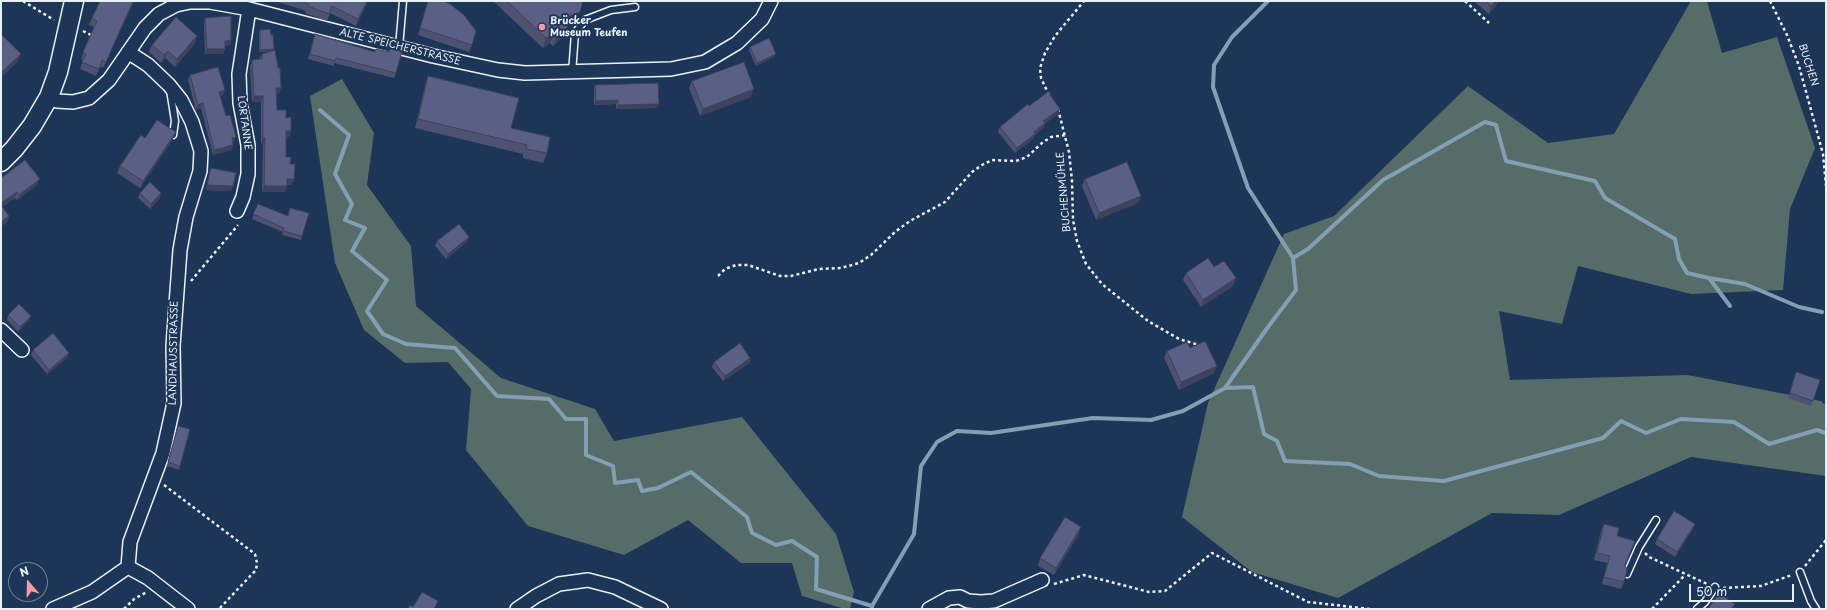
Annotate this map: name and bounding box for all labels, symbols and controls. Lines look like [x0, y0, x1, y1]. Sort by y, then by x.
place label: Brücker Museum Teufen [550, 15, 627, 38]
marker: Brücker Museum Teufen [537, 22, 547, 32]
street label: ALTE SPEICHERSTRASSE [338, 26, 462, 68]
street label: BUCHEN [1796, 42, 1820, 88]
street label: LORTANNE [234, 95, 254, 151]
street label: BUCHENMÜHLE [1055, 151, 1073, 233]
street label: LANDHAUSSTRASSE [167, 301, 181, 405]
north arrow [8, 562, 48, 602]
text: N [17, 562, 31, 581]
scale bar [1691, 576, 1796, 602]
text: 50 m [1696, 582, 1727, 600]

